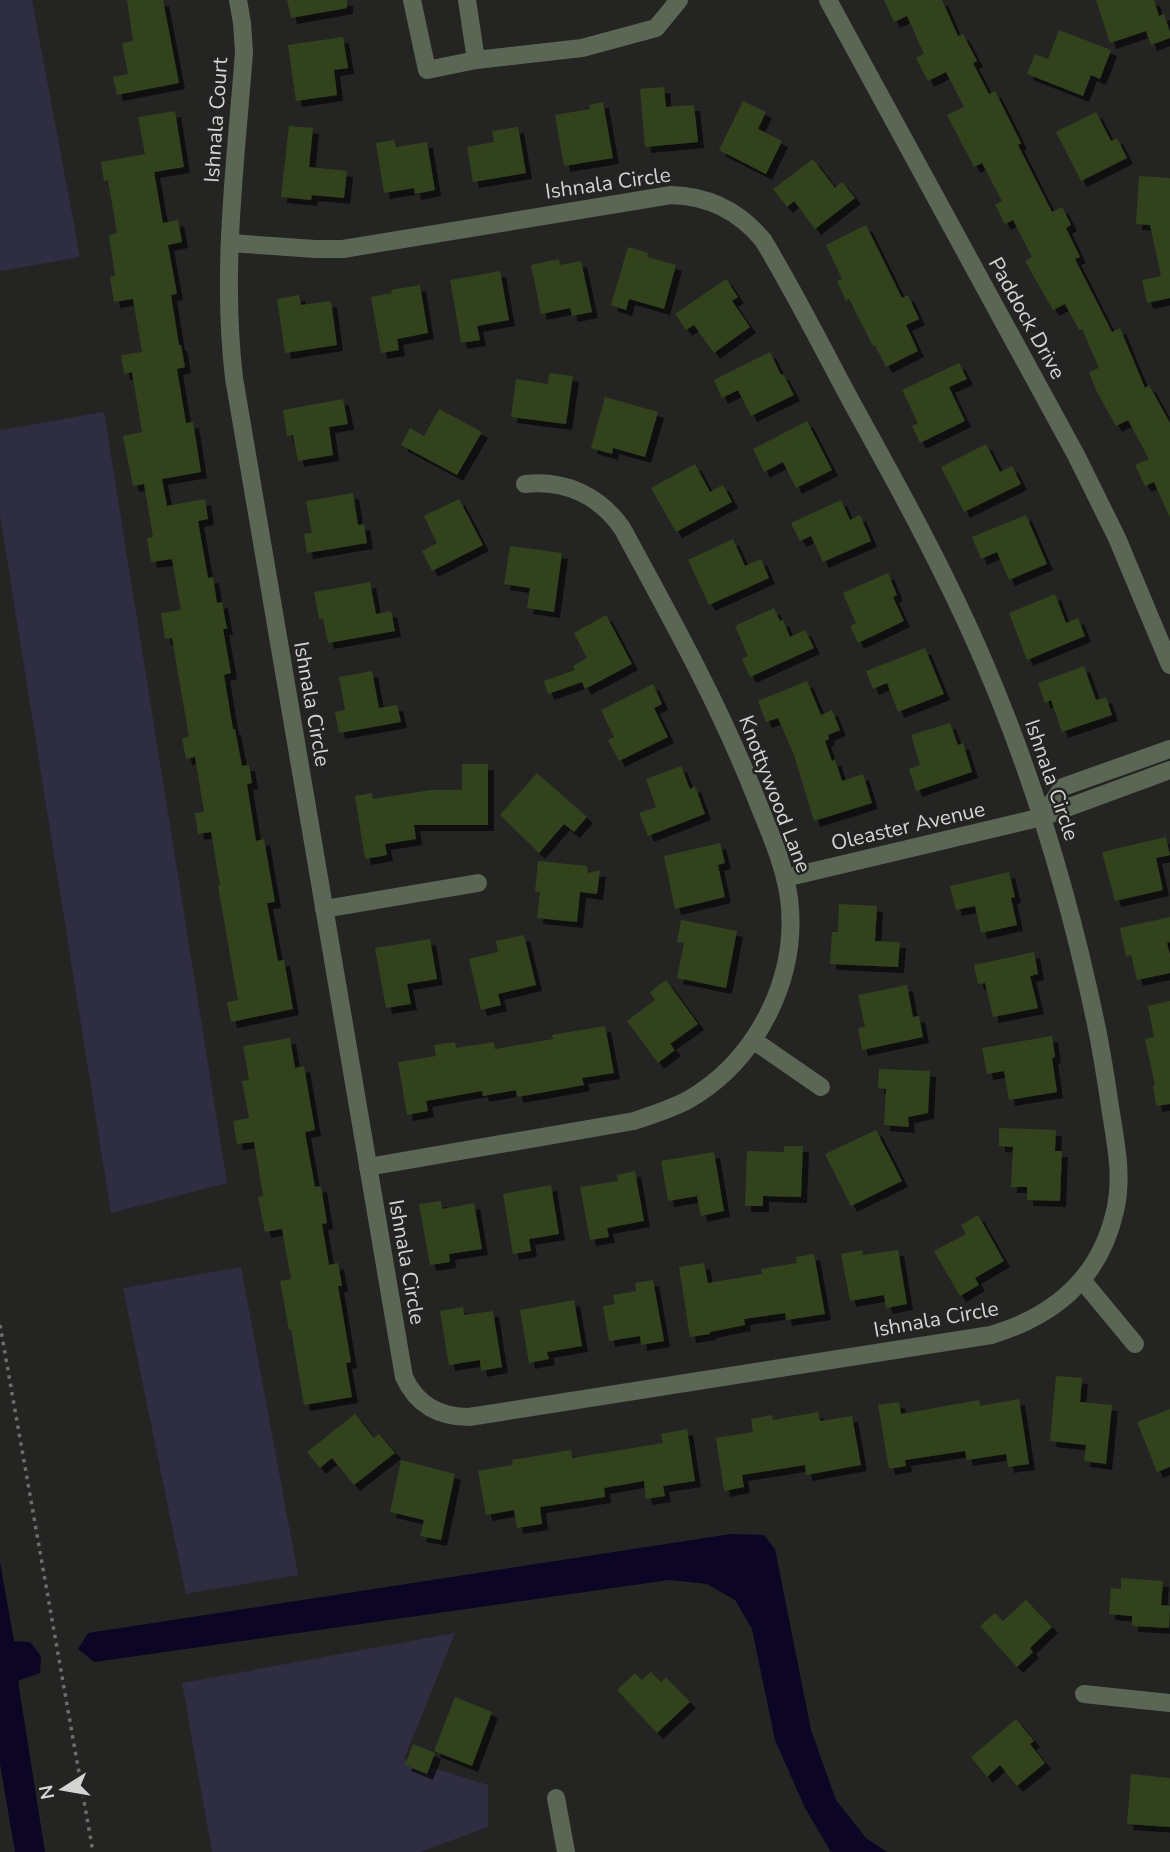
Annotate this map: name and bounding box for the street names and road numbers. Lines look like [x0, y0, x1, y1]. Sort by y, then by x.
street label: Ishnala Court [198, 56, 234, 184]
street label: Ishnala Circle [543, 160, 673, 206]
street label: Paddock Drive [982, 252, 1072, 384]
street label: Ishnala Circle [287, 639, 337, 769]
street label: Knottywood Lane [732, 711, 818, 877]
street label: Ishnala Circle [1018, 716, 1086, 844]
street label: Oleaster Avenue [828, 795, 988, 857]
street label: Ishnala Circle [382, 1197, 432, 1327]
street label: Ishnala Circle [871, 1294, 1001, 1344]

